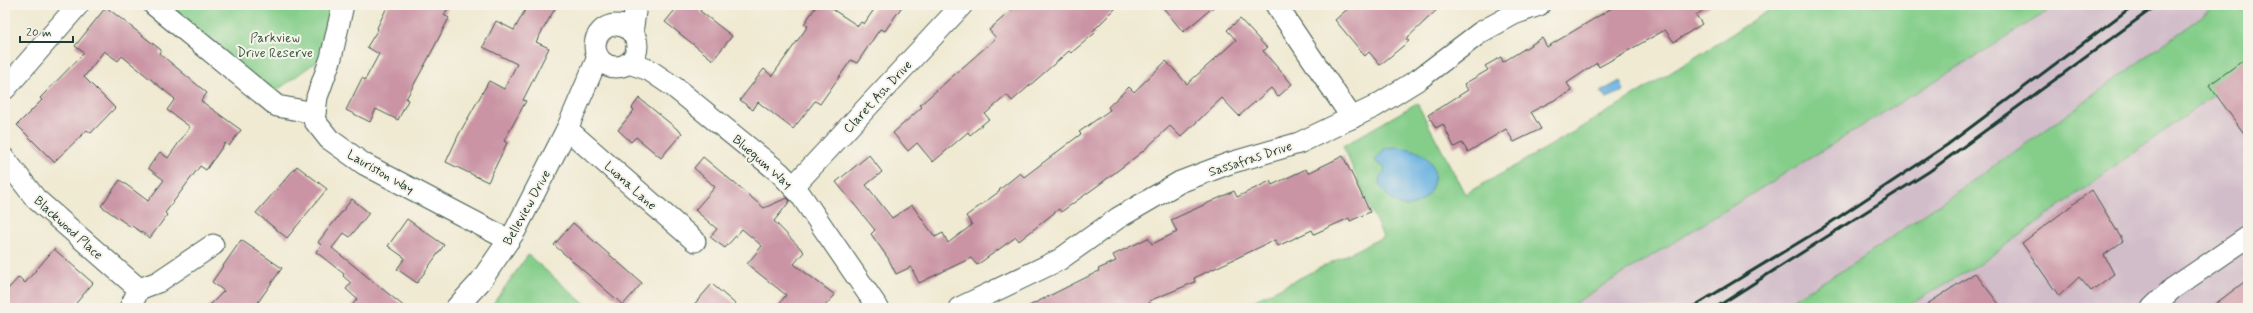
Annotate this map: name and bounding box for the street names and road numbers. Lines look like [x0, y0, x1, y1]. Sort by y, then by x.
street label: Claret Ash Drive [840, 57, 916, 137]
street label: Bluegum Way [728, 131, 796, 194]
street label: Sassafras Drive [1207, 138, 1294, 181]
street label: Lauriston Way [344, 146, 417, 198]
street label: Luana Lane [600, 158, 660, 214]
street label: Belleview Drive [500, 167, 555, 248]
street label: Blackwood Place [30, 193, 106, 264]

